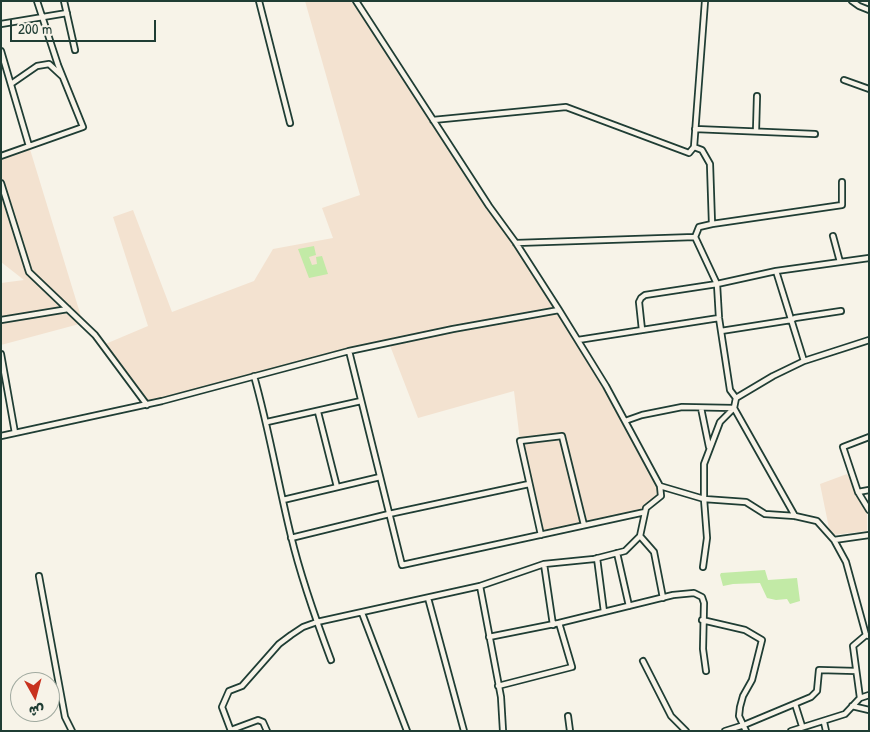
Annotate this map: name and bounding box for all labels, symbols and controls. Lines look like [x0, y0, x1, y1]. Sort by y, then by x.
scale bar [12, 10, 159, 42]
text: 200 m [18, 18, 52, 39]
north arrow [10, 672, 60, 722]
text: ش [28, 701, 46, 722]

